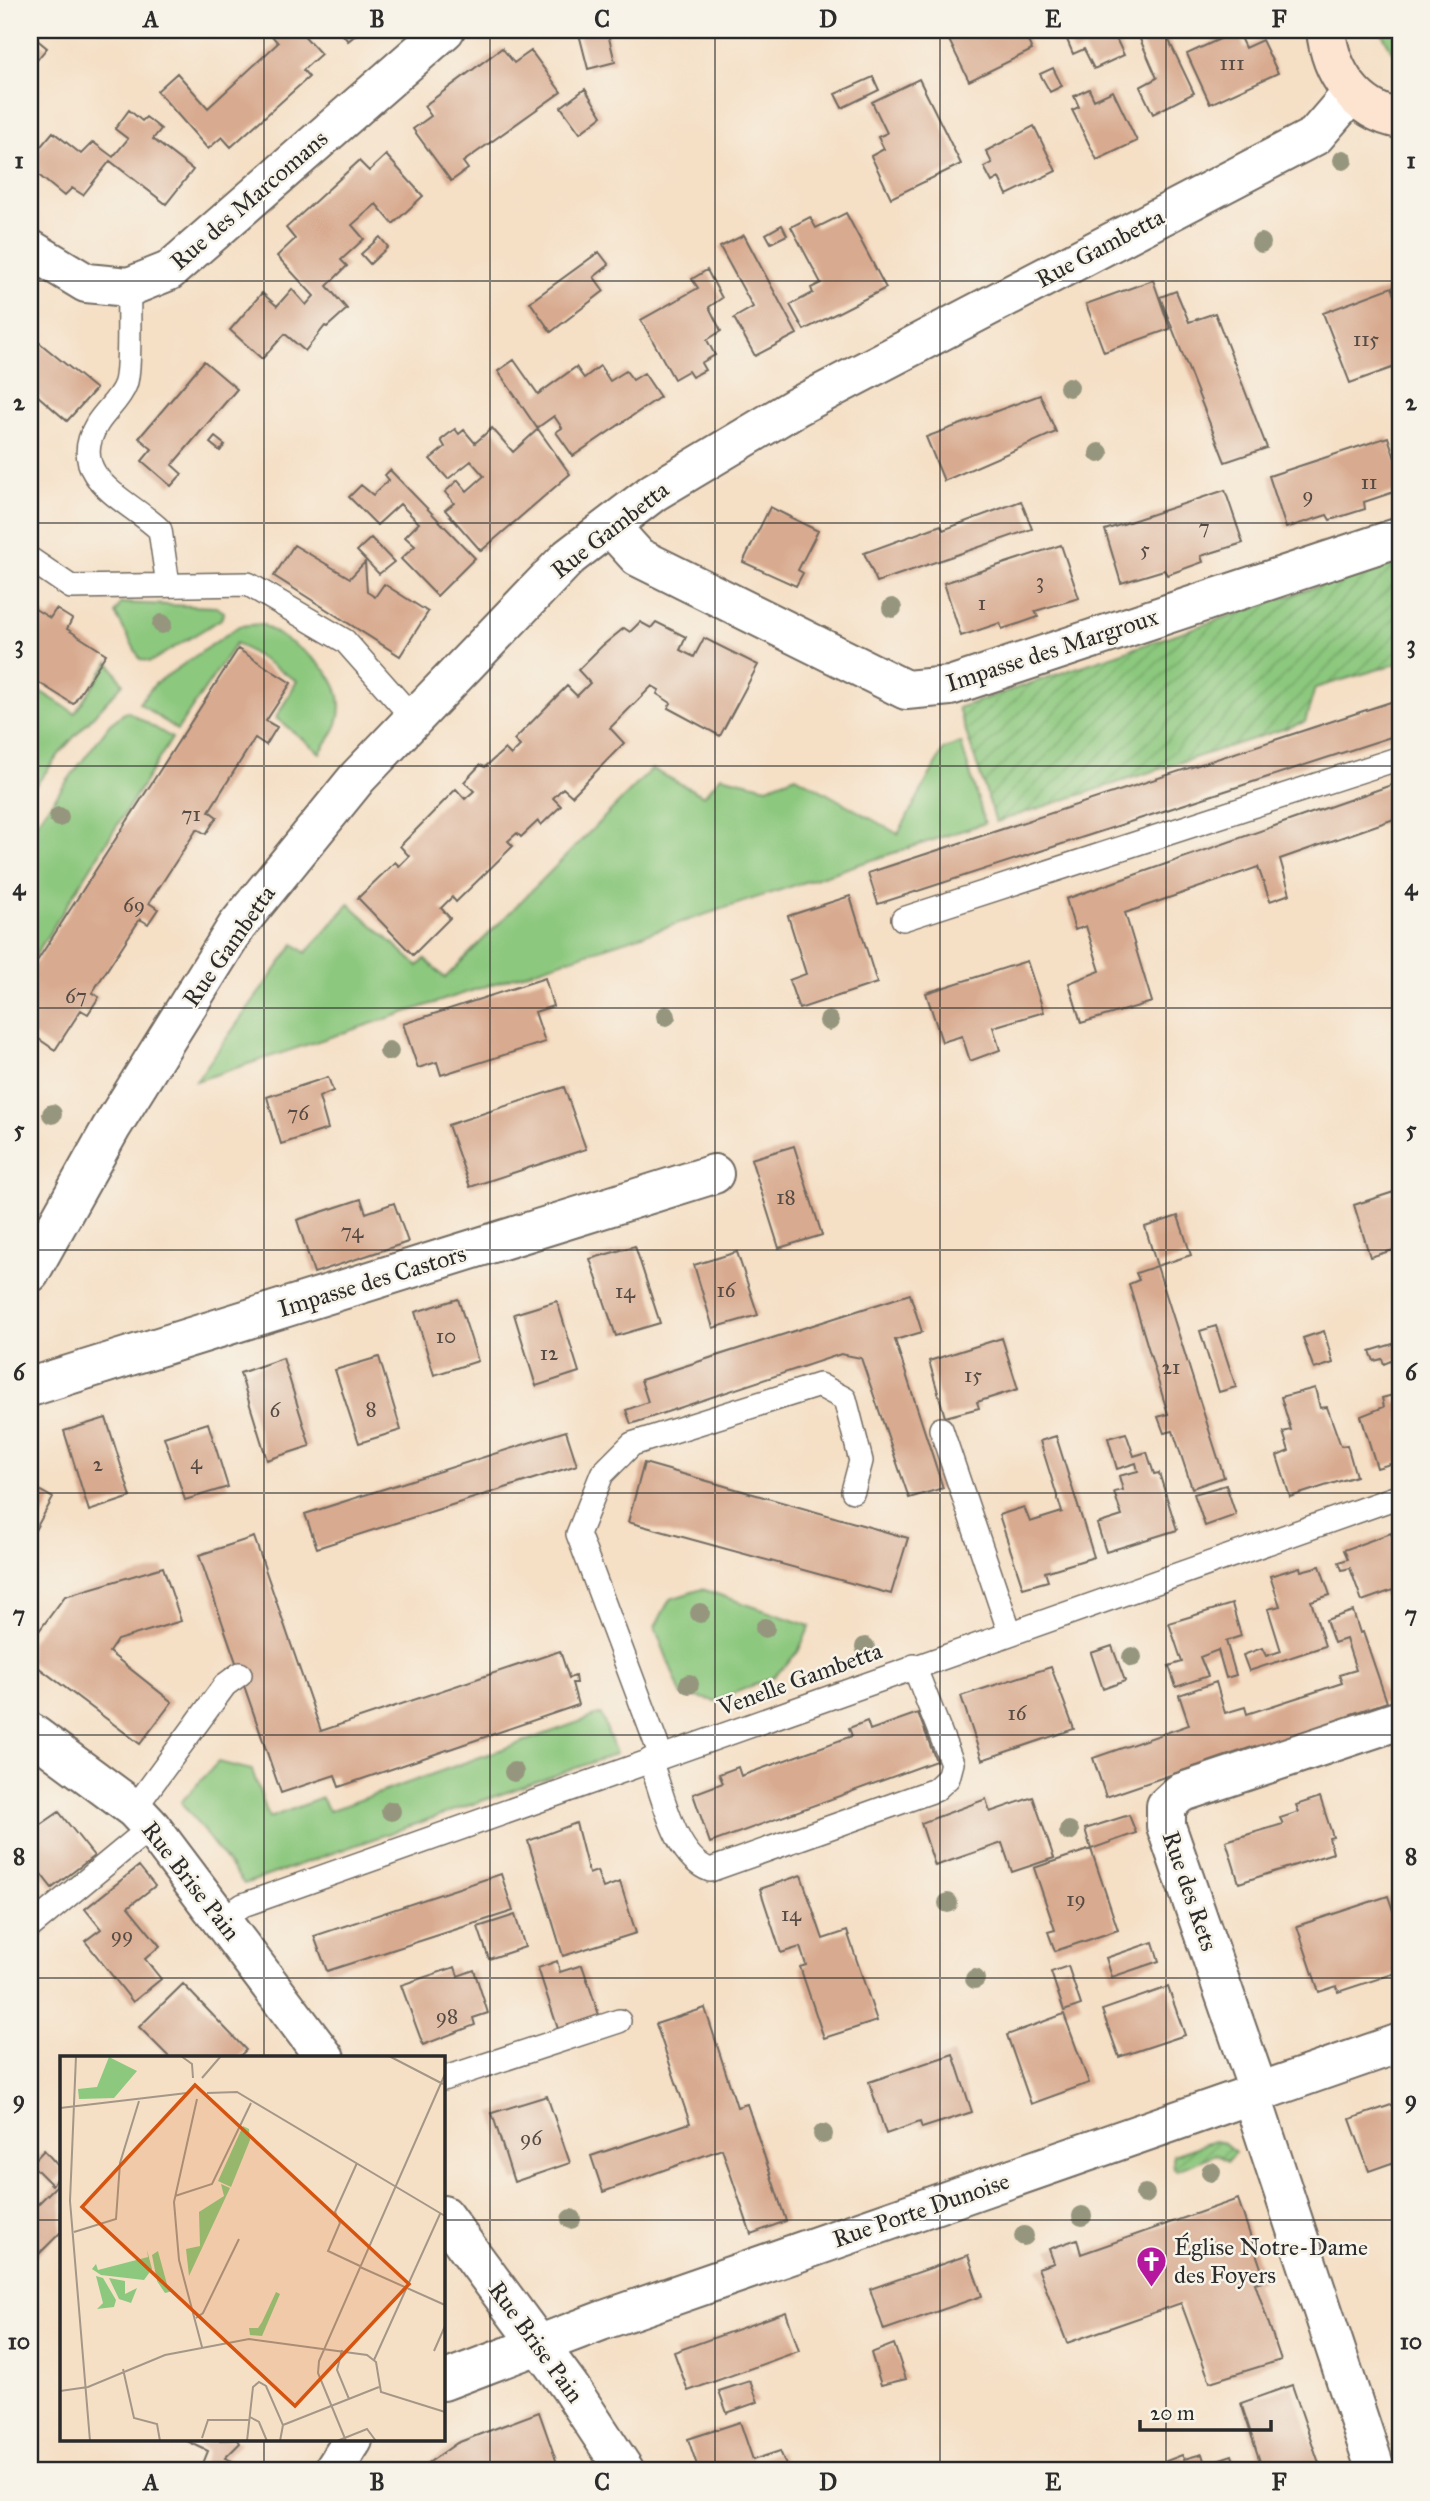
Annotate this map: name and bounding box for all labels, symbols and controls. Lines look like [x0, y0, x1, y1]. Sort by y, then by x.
text: A [141, 5, 159, 33]
text: B [369, 5, 385, 33]
text: C [594, 5, 610, 33]
text: D [819, 5, 837, 33]
text: E [1045, 5, 1062, 33]
text: F [1271, 5, 1287, 33]
house number: 111 [1220, 50, 1244, 76]
street label: Rue des Marcomans [164, 123, 334, 277]
text: 1 [14, 146, 24, 174]
text: 1 [1406, 146, 1416, 174]
street label: Rue Gambetta [1031, 201, 1170, 294]
house number: 115 [1353, 326, 1379, 352]
text: 2 [13, 388, 25, 416]
text: 2 [1405, 388, 1417, 416]
house number: 11 [1361, 469, 1377, 495]
street label: Rue Gambetta [545, 474, 676, 585]
house number: 9 [1302, 482, 1314, 508]
house number: 7 [1198, 514, 1210, 540]
house number: 5 [1140, 536, 1150, 562]
house number: 3 [1036, 568, 1044, 594]
house number: 1 [978, 590, 986, 616]
street label: Impasse des Margroux [942, 601, 1162, 698]
text: 3 [14, 630, 24, 659]
text: 3 [1406, 630, 1416, 659]
house number: 71 [181, 801, 201, 827]
text: 4 [13, 873, 27, 901]
text: 4 [1405, 873, 1419, 901]
street label: Rue Gambetta [176, 879, 282, 1012]
house number: 69 [123, 892, 145, 918]
house number: 67 [65, 983, 87, 1009]
house number: 76 [287, 1100, 310, 1126]
text: 5 [14, 1115, 25, 1143]
text: 5 [1406, 1115, 1417, 1143]
house number: 18 [776, 1184, 796, 1210]
house number: 74 [341, 1218, 365, 1244]
street label: Impasse des Castors [274, 1238, 470, 1324]
house number: 16 [716, 1277, 737, 1303]
house number: 14 [615, 1278, 636, 1304]
house number: 10 [436, 1323, 456, 1349]
house number: 12 [540, 1340, 559, 1366]
house number: 21 [1162, 1354, 1180, 1380]
text: 6 [13, 1358, 26, 1386]
text: 6 [1405, 1358, 1418, 1386]
house number: 15 [964, 1362, 982, 1388]
house number: 8 [365, 1396, 377, 1422]
house number: 6 [270, 1397, 282, 1423]
house number: 4 [190, 1449, 203, 1475]
house number: 2 [93, 1451, 104, 1477]
text: 7 [13, 1600, 25, 1628]
text: 7 [1405, 1600, 1417, 1628]
street label: Venelle Gambetta [713, 1635, 887, 1723]
house number: 16 [1007, 1700, 1028, 1726]
street label: Rue Brise Pain [135, 1815, 247, 1947]
street label: Rue des Rets [1156, 1827, 1224, 1955]
text: 8 [13, 1842, 25, 1870]
text: 8 [1405, 1842, 1417, 1870]
house number: 19 [1066, 1886, 1086, 1912]
house number: 14 [781, 1901, 802, 1927]
house number: 99 [111, 1922, 133, 1948]
house number: 98 [436, 2003, 458, 2029]
inset map [60, 2056, 444, 2442]
text: 9 [13, 2085, 25, 2114]
text: 9 [1405, 2085, 1417, 2114]
house number: 96 [520, 2125, 543, 2151]
street label: Rue Porte Dunoise [829, 2166, 1013, 2254]
place label: Église Notre-Dame des Foyers [1174, 2232, 1368, 2290]
church icon: Église Notre-Dame des Foyers [1134, 2244, 1168, 2288]
street label: Rue Brise Pain [482, 2275, 590, 2409]
text: 10 [8, 2327, 30, 2355]
text: 10 [1400, 2327, 1422, 2355]
scale bar [1140, 2389, 1271, 2433]
text: 20 m [1150, 2400, 1195, 2426]
text: A [141, 2468, 159, 2496]
text: B [369, 2468, 385, 2496]
text: C [594, 2468, 610, 2496]
text: D [819, 2468, 837, 2496]
text: E [1045, 2468, 1062, 2496]
text: F [1271, 2468, 1287, 2496]

